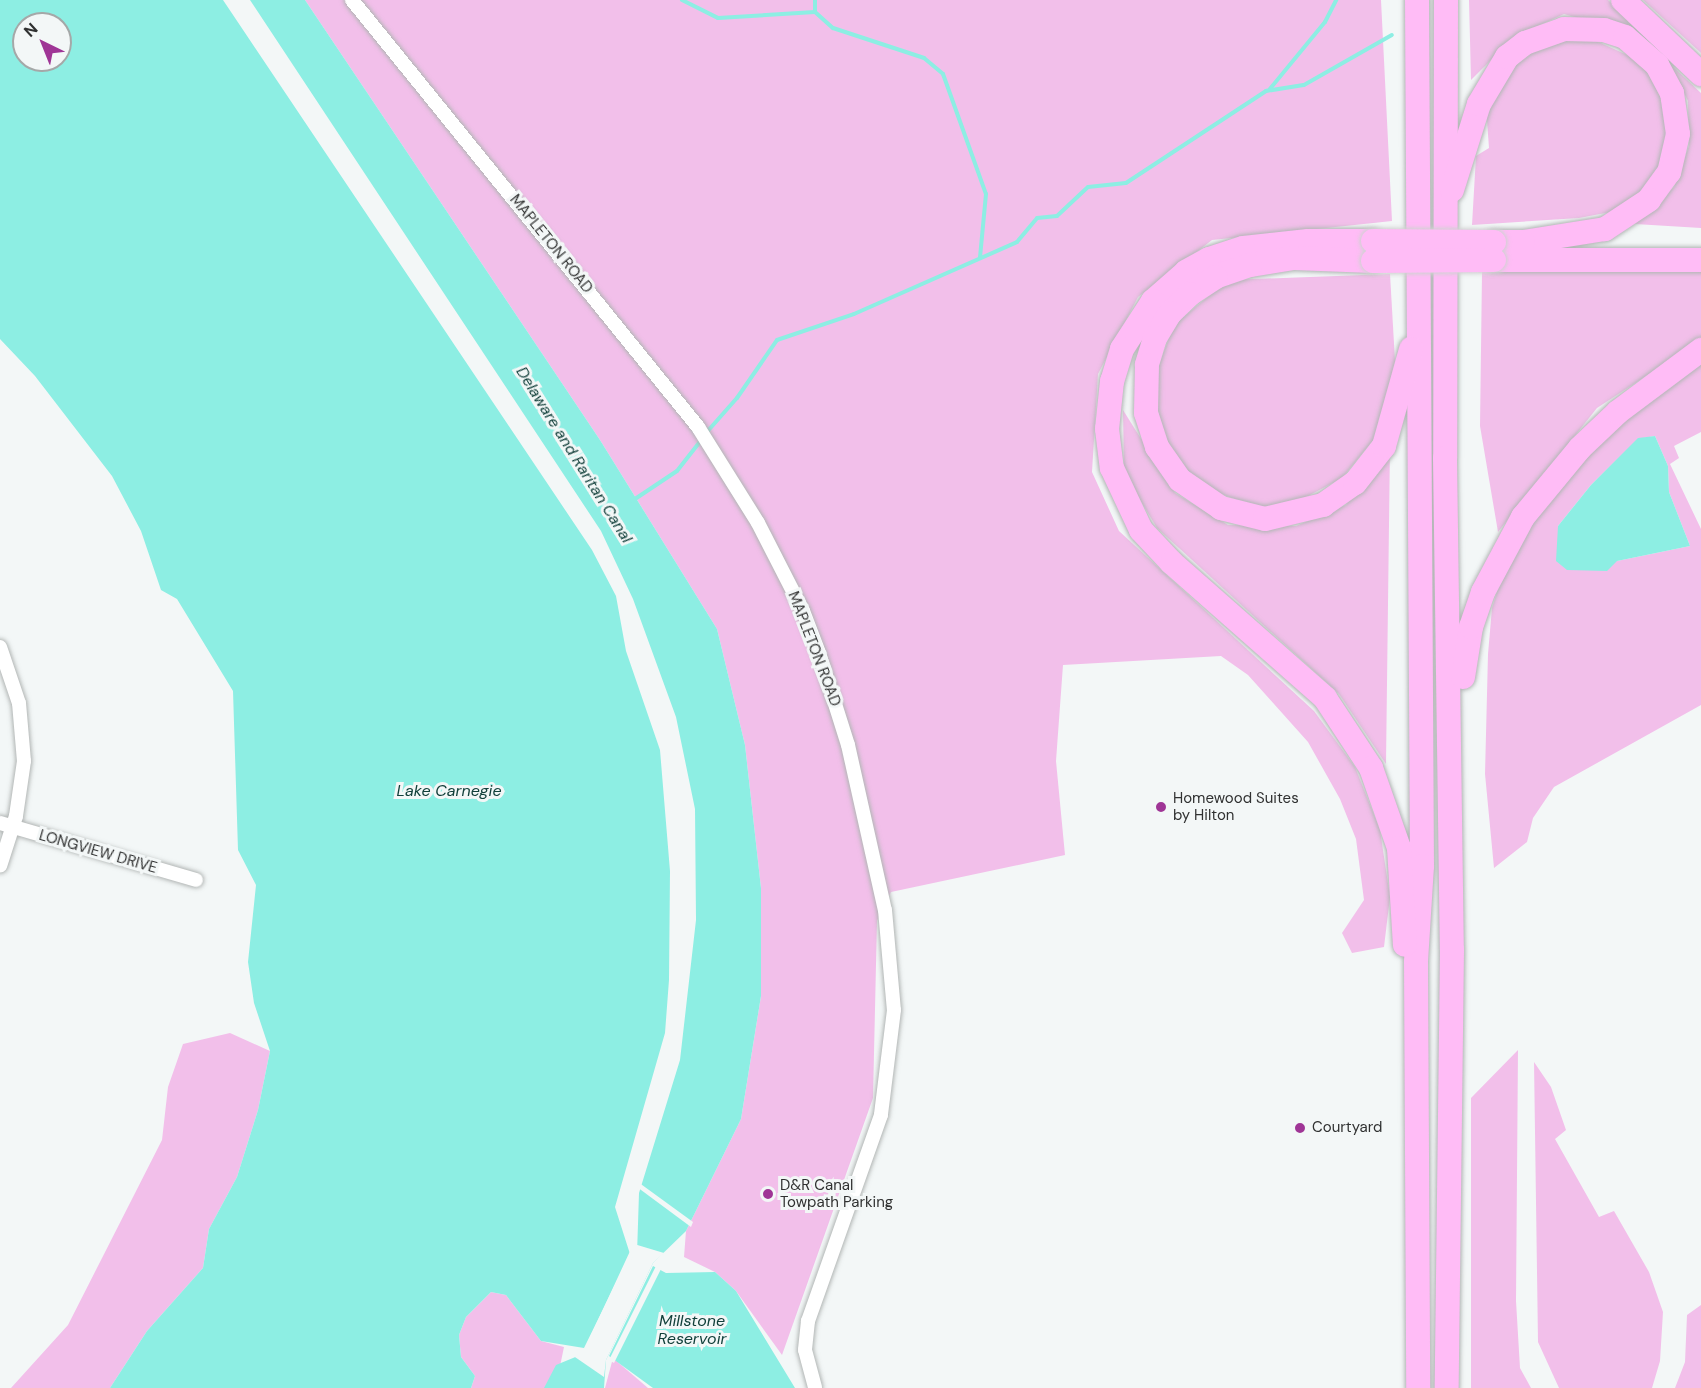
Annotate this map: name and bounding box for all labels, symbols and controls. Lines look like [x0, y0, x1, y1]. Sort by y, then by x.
north arrow [12, 12, 72, 72]
text: N [19, 18, 42, 42]
street label: MAPLETON ROAD [506, 191, 596, 297]
water label: Delaware and Raritan Canal [512, 363, 636, 547]
street label: MAPLETON ROAD [784, 589, 844, 709]
water label: Lake Carnegie [396, 781, 502, 801]
place label: Homewood Suites by Hilton [1173, 789, 1299, 824]
marker: Homewood Suites by Hilton [1154, 800, 1168, 814]
street label: LONGVIEW DRIVE [37, 827, 159, 877]
place label: Courtyard [1312, 1119, 1382, 1137]
marker: Courtyard [1293, 1121, 1307, 1135]
place label: D&R Canal Towpath Parking [780, 1176, 893, 1211]
marker: D&R Canal Towpath Parking [761, 1187, 775, 1201]
water label: Millstone Reservoir [658, 1311, 726, 1349]

